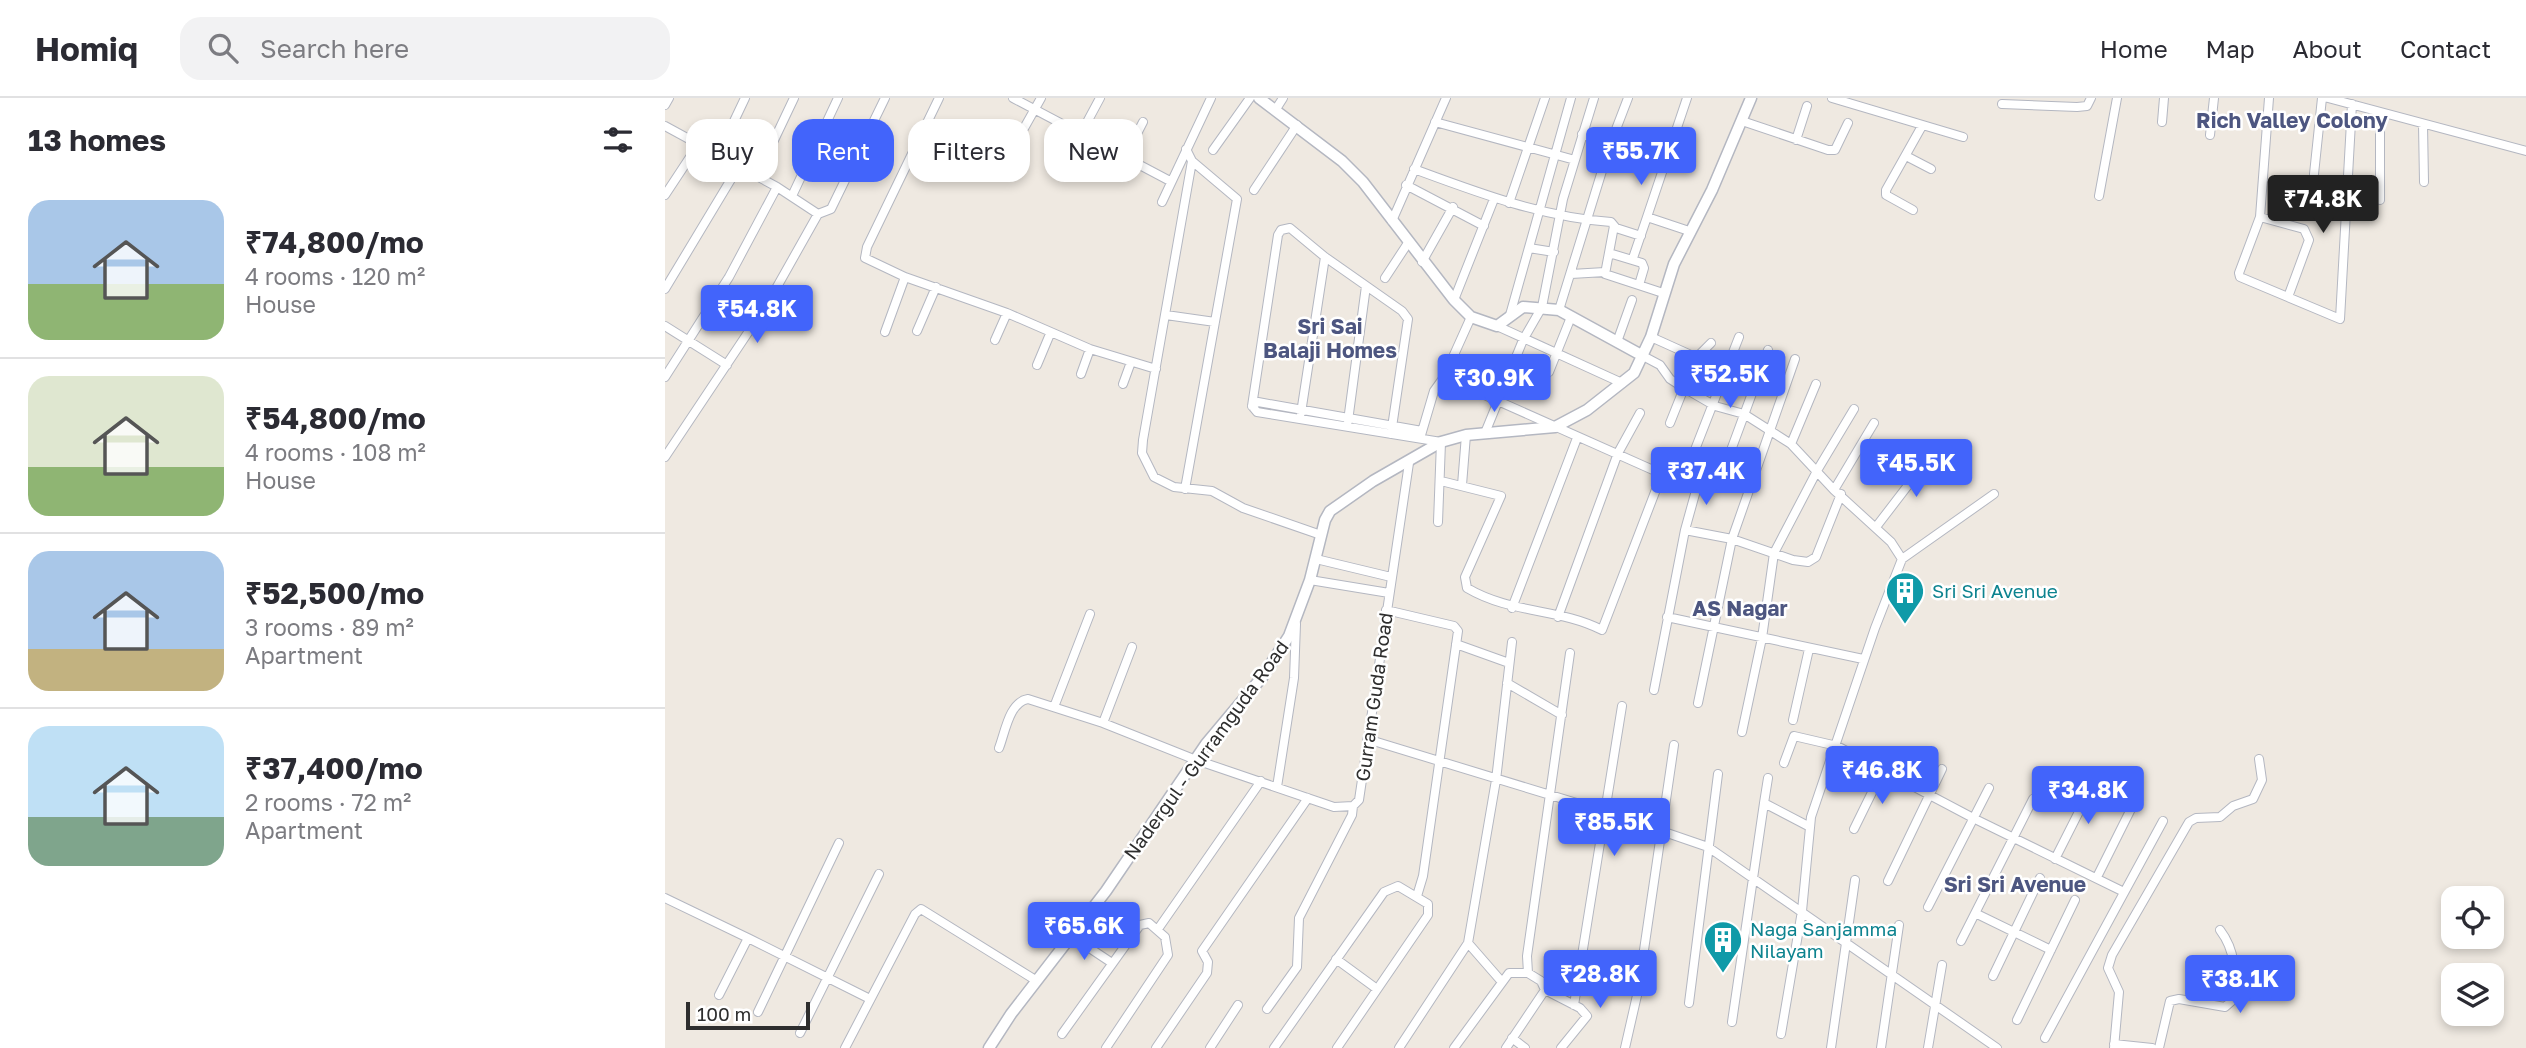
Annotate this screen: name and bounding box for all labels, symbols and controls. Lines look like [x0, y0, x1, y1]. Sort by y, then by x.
search box [180, 17, 670, 80]
text: Homiq [35, 29, 138, 68]
icon: search [204, 29, 242, 67]
text: Search here [260, 33, 409, 64]
text: Home [2100, 34, 2168, 63]
text: Map [2206, 34, 2255, 63]
text: About [2293, 34, 2362, 63]
text: Contact [2400, 34, 2491, 63]
district label: Rich Valley Colony [2196, 107, 2388, 133]
chip: Buy [686, 119, 778, 182]
chip: Rent [792, 119, 894, 182]
chip: Filters [908, 119, 1030, 182]
chip: New [1044, 119, 1143, 182]
icon: filters [599, 121, 637, 159]
text: 13 homes [28, 122, 166, 158]
pin: ₹55.7K [1584, 127, 1698, 187]
text: ₹55.7K [1602, 136, 1680, 164]
pin: ₹74.8K [2266, 176, 2380, 235]
text: ₹74.8K [2284, 184, 2362, 212]
text: ₹74,800/mo [245, 224, 424, 260]
icon: home [84, 228, 168, 312]
text: 4 rooms · 120 m² [245, 262, 425, 290]
pin: ₹54.8K [700, 286, 814, 345]
text: House [245, 290, 316, 318]
text: ₹54.8K [717, 294, 797, 322]
district label: Sri Sai Balaji Homes [1263, 313, 1397, 363]
pin: ₹52.5K [1673, 350, 1787, 410]
pin: ₹30.9K [1437, 354, 1551, 414]
text: ₹52.5K [1690, 359, 1770, 387]
text: ₹30.9K [1454, 363, 1534, 391]
text: ₹54,800/mo [245, 400, 426, 436]
icon: home [84, 404, 168, 488]
text: 4 rooms · 108 m² [245, 438, 426, 466]
pin: ₹45.5K [1859, 440, 1973, 499]
pin: ₹37.4K [1649, 448, 1763, 507]
text: ₹45.5K [1876, 448, 1956, 476]
text: ₹37.4K [1667, 456, 1745, 484]
text: House [245, 466, 316, 494]
building icon: Sri Sri Avenue [1884, 570, 1926, 625]
text: ₹52,500/mo [245, 575, 424, 611]
icon: home [84, 579, 168, 663]
place label: Sri Sri Avenue [1932, 579, 2058, 602]
district label: AS Nagar [1692, 595, 1788, 621]
street label: Gurram Guda Road [1350, 611, 1397, 783]
text: 3 rooms · 89 m² [245, 613, 414, 641]
street label: Nadergul - Gurramguda Road [1118, 636, 1293, 864]
text: Apartment [245, 641, 363, 669]
pin: ₹46.8K [1825, 746, 1939, 806]
text: ₹37,400/mo [245, 750, 423, 786]
icon: home [84, 754, 168, 838]
text: ₹46.8K [1842, 755, 1922, 783]
pin: ₹34.8K [2031, 766, 2145, 826]
text: ₹34.8K [2048, 775, 2128, 803]
text: 2 rooms · 72 m² [245, 788, 411, 816]
pin: ₹85.5K [1557, 798, 1671, 858]
text: ₹85.5K [1574, 807, 1654, 835]
text: Apartment [245, 816, 363, 844]
district label: Sri Sri Avenue [1944, 871, 2086, 897]
map controls [2441, 886, 2504, 1026]
button: locate [2441, 886, 2504, 949]
pin: ₹65.6K [1027, 902, 1141, 962]
text: ₹65.6K [1044, 911, 1124, 939]
place label: Naga Sanjamma Nilayam [1750, 917, 1897, 962]
building icon: Naga Sanjamma Nilayam [1702, 919, 1744, 974]
pin: ₹28.8K [1543, 950, 1657, 1010]
pin: ₹38.1K [2183, 956, 2297, 1015]
text: ₹28.8K [1560, 959, 1640, 987]
button: layers [2441, 963, 2504, 1026]
text: ₹38.1K [2201, 964, 2279, 992]
scale bar [686, 999, 810, 1031]
text: 100 m [697, 1002, 751, 1025]

